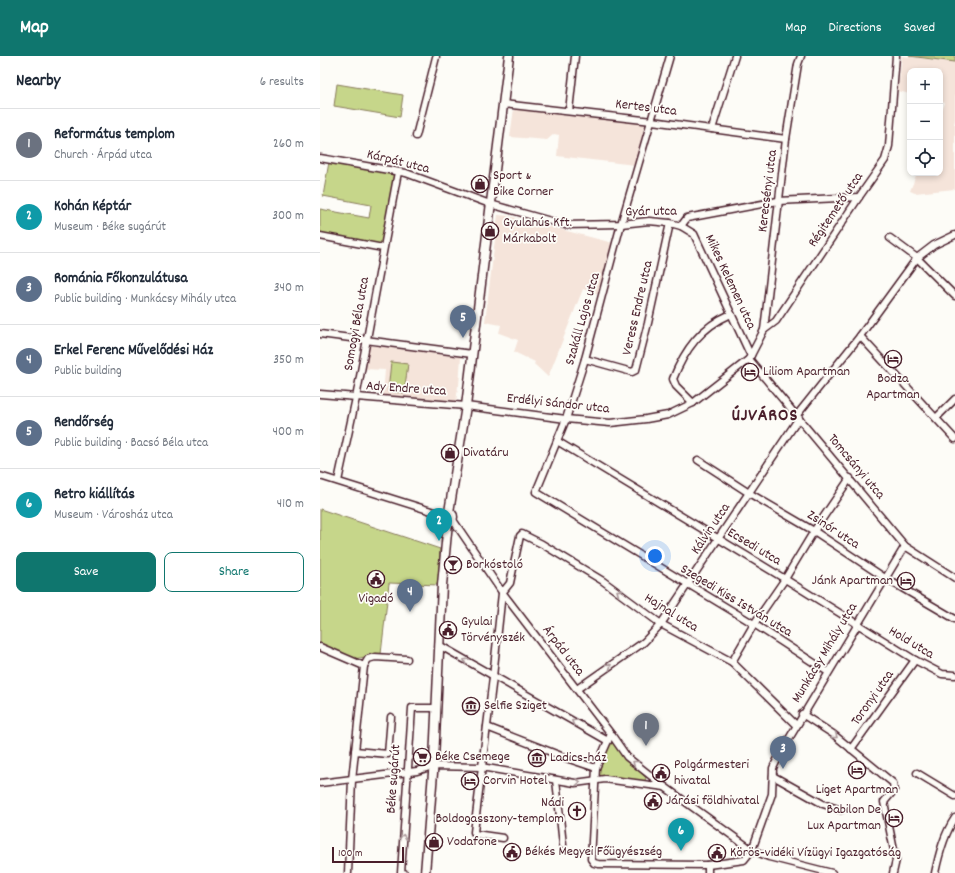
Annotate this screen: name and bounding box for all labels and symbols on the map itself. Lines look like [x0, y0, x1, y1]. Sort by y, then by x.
street label: Kertes utca [614, 94, 678, 122]
street label: Kárpát utca [365, 145, 432, 180]
street label: Kerecsényi utca [753, 148, 783, 233]
place label: Sport & Bike Corner [493, 166, 554, 202]
street label: Régitemető utca [803, 168, 869, 252]
shop icon: Sport & Bike Corner [470, 174, 490, 194]
street label: Gyár utca [625, 202, 677, 222]
place label: Gyulahús Kft. Márkabolt [503, 213, 572, 249]
shop icon: Gyulahús Kft. Márkabolt [480, 221, 500, 241]
street label: Mikes Kelemen utca [699, 231, 761, 333]
street label: Veress Endre utca [617, 258, 659, 357]
street label: Szakáll Lajos utca [560, 270, 606, 368]
street label: Somogyi Béla utca [339, 275, 375, 373]
pin: 5 [450, 305, 476, 338]
hotel icon: Bodza Apartman [883, 349, 903, 369]
hotel icon: Liliom Apartman [740, 362, 760, 382]
place label: Liliom Apartman [763, 362, 850, 382]
place label: Bodza Apartman [866, 369, 920, 405]
street label: Ady Endre utca [365, 376, 447, 402]
street label: Erdélyi Sándor utca [506, 389, 611, 419]
district label: ÚJVÁROS [732, 404, 798, 429]
street label: Tomcsányi utca [823, 430, 890, 504]
shop icon: Divatáru [440, 443, 460, 463]
place label: Divatáru [463, 443, 509, 463]
street label: Kálvin utca [686, 499, 736, 559]
street label: Zsinór utca [803, 506, 864, 555]
pin: 2 [426, 508, 452, 541]
street label: Ecsedi utca [723, 523, 785, 571]
your location [645, 546, 665, 566]
bar icon: Borkóstoló [443, 555, 463, 575]
place label: Borkóstoló [466, 555, 523, 575]
street label: Szegedi Kiss István utca [676, 560, 796, 643]
public building icon: Vigadó [366, 569, 386, 589]
place label: Jánk Apartman [812, 571, 893, 591]
hotel icon: Jánk Apartman [896, 571, 916, 591]
pin: 4 [397, 579, 423, 612]
place label: Vigadó [359, 589, 393, 609]
street label: Hajnal utca [640, 589, 702, 638]
one-way arrow [616, 590, 623, 597]
street label: Munkácsy Mihály utca [787, 599, 863, 707]
place label: Gyulai Törvényszék [461, 612, 525, 648]
public building icon: Gyulai Törvényszék [438, 620, 458, 640]
street label: Árpád utca [537, 622, 589, 681]
street label: Hold utca [884, 622, 938, 665]
one-way arrow [463, 658, 470, 665]
one-way arrow [604, 664, 611, 671]
street label: Toronyi utca [847, 666, 900, 730]
museum icon: Selfie Sziget [461, 696, 481, 716]
place label: Selfie Sziget [484, 696, 547, 716]
pin: 1 [633, 713, 659, 746]
one-way arrow [571, 719, 578, 727]
one-way arrow [830, 731, 837, 738]
pin: 3 [770, 736, 796, 769]
street label: Béke sugárút [382, 744, 406, 814]
supermarket icon: Béke Csemege [412, 747, 432, 767]
place label: Béke Csemege [435, 747, 510, 767]
museum icon: Ladics-ház [527, 748, 547, 768]
place label: Ladics-ház [550, 748, 607, 768]
place label: Polgármesteri hivatal [674, 755, 749, 791]
hotel icon: Liget Apartman [847, 760, 867, 780]
one-way arrow [632, 761, 639, 768]
public building icon: Polgármesteri hivatal [651, 763, 671, 783]
hotel icon: Corvin Hotel [460, 771, 480, 791]
place label: Corvin Hotel [483, 771, 548, 791]
one-way arrow [575, 778, 581, 786]
place label: Liget Apartman [816, 780, 898, 800]
public building icon: Járási földhivatal [643, 791, 663, 811]
place label: Járási földhivatal [666, 791, 760, 811]
place label: Nádi Boldogasszony-templom [435, 793, 564, 829]
place label: Babilon De Lux Apartman [807, 800, 881, 836]
church icon: Nádi Boldogasszony-templom [567, 801, 587, 821]
hotel icon: Babilon De Lux Apartman [884, 808, 904, 828]
pin: 6 [668, 818, 694, 851]
shop icon: Vodafone [424, 832, 444, 852]
place label: Vodafone [447, 832, 497, 852]
one-way arrow [399, 834, 408, 840]
public building icon: Békés Megyei Főügyészség [502, 842, 522, 862]
place label: Békés Megyei Főügyészség [525, 842, 662, 862]
public building icon: Körös-vidéki Vízügyi Igazgatóság [707, 843, 727, 863]
place label: Körös-vidéki Vízügyi Igazgatóság [730, 843, 901, 863]
scale bar [332, 845, 404, 864]

